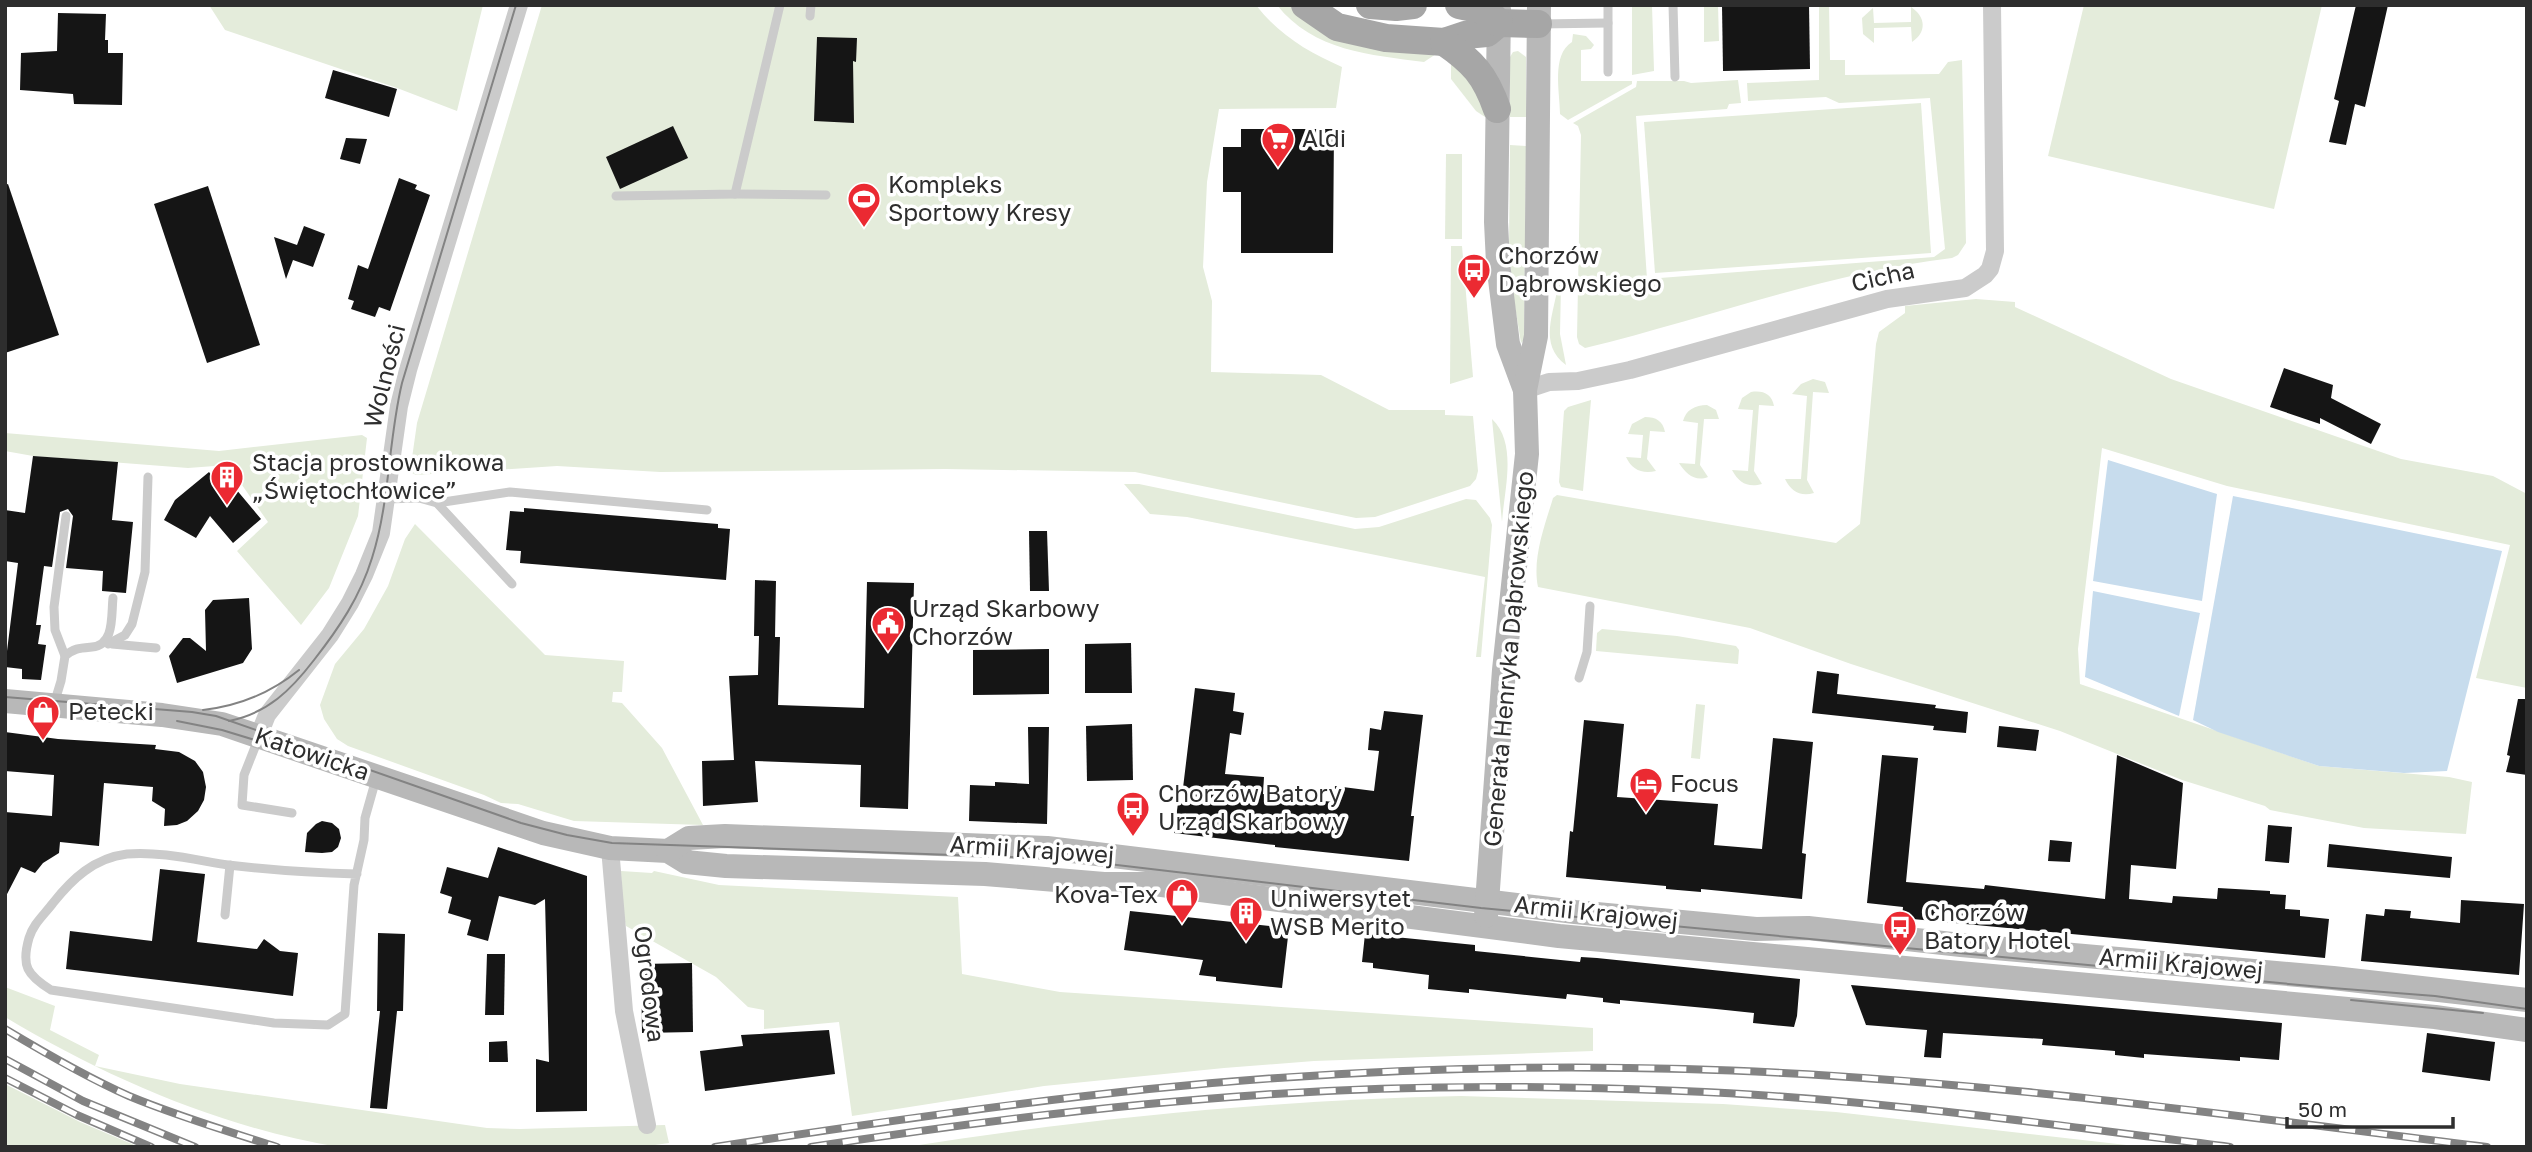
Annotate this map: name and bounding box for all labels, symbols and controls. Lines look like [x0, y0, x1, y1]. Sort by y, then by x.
supermarket icon: Aldi [1259, 120, 1297, 169]
place label: Aldi [1302, 123, 1346, 152]
place label: Kompleks Sportowy Kresy [888, 169, 1071, 226]
sports icon: Kompleks Sportowy Kresy [845, 180, 883, 229]
place label: Chorzów Dąbrowskiego [1498, 240, 1662, 297]
bus stop icon: Chorzów Dąbrowskiego [1455, 251, 1493, 300]
street label: Cicha [1848, 254, 1917, 297]
street label: Wolności [357, 321, 410, 430]
place label: Stacja prostownikowa „Świętochłowice” [252, 447, 504, 504]
building icon: Stacja prostownikowa „Świętochłowice” [208, 458, 246, 507]
street label: Generała Henryka Dąbrowskiego [1477, 470, 1538, 848]
place label: Urząd Skarbowy Chorzów [912, 593, 1100, 650]
public building icon: Urząd Skarbowy Chorzów [869, 604, 907, 653]
shop icon: Petecki [24, 693, 62, 742]
place label: Petecki [68, 696, 154, 725]
street label: Katowicka [251, 719, 374, 786]
hotel icon: Focus [1627, 765, 1665, 814]
place label: Focus [1670, 768, 1739, 797]
place label: Chorzów Batory Urząd Skarbowy [1158, 778, 1346, 835]
bus stop icon: Chorzów Batory Urząd Skarbowy [1114, 789, 1152, 838]
street label: Armii Krajowej [949, 828, 1115, 869]
shop icon: Kova-Tex [1163, 876, 1201, 925]
place label: Kova-Tex [1054, 879, 1158, 908]
place label: Uniwersytet WSB Merito [1270, 883, 1411, 940]
street label: Armii Krajowej [1513, 888, 1680, 935]
building icon: Uniwersytet WSB Merito [1227, 894, 1265, 943]
place label: Chorzów Batory Hotel [1924, 897, 2071, 954]
bus stop icon: Chorzów Batory Hotel [1881, 908, 1919, 957]
street label: Ogrodowa [629, 924, 672, 1044]
street label: Armii Krajowej [2098, 941, 2265, 984]
scale bar [2287, 1086, 2453, 1130]
text: 50 m [2298, 1096, 2347, 1122]

